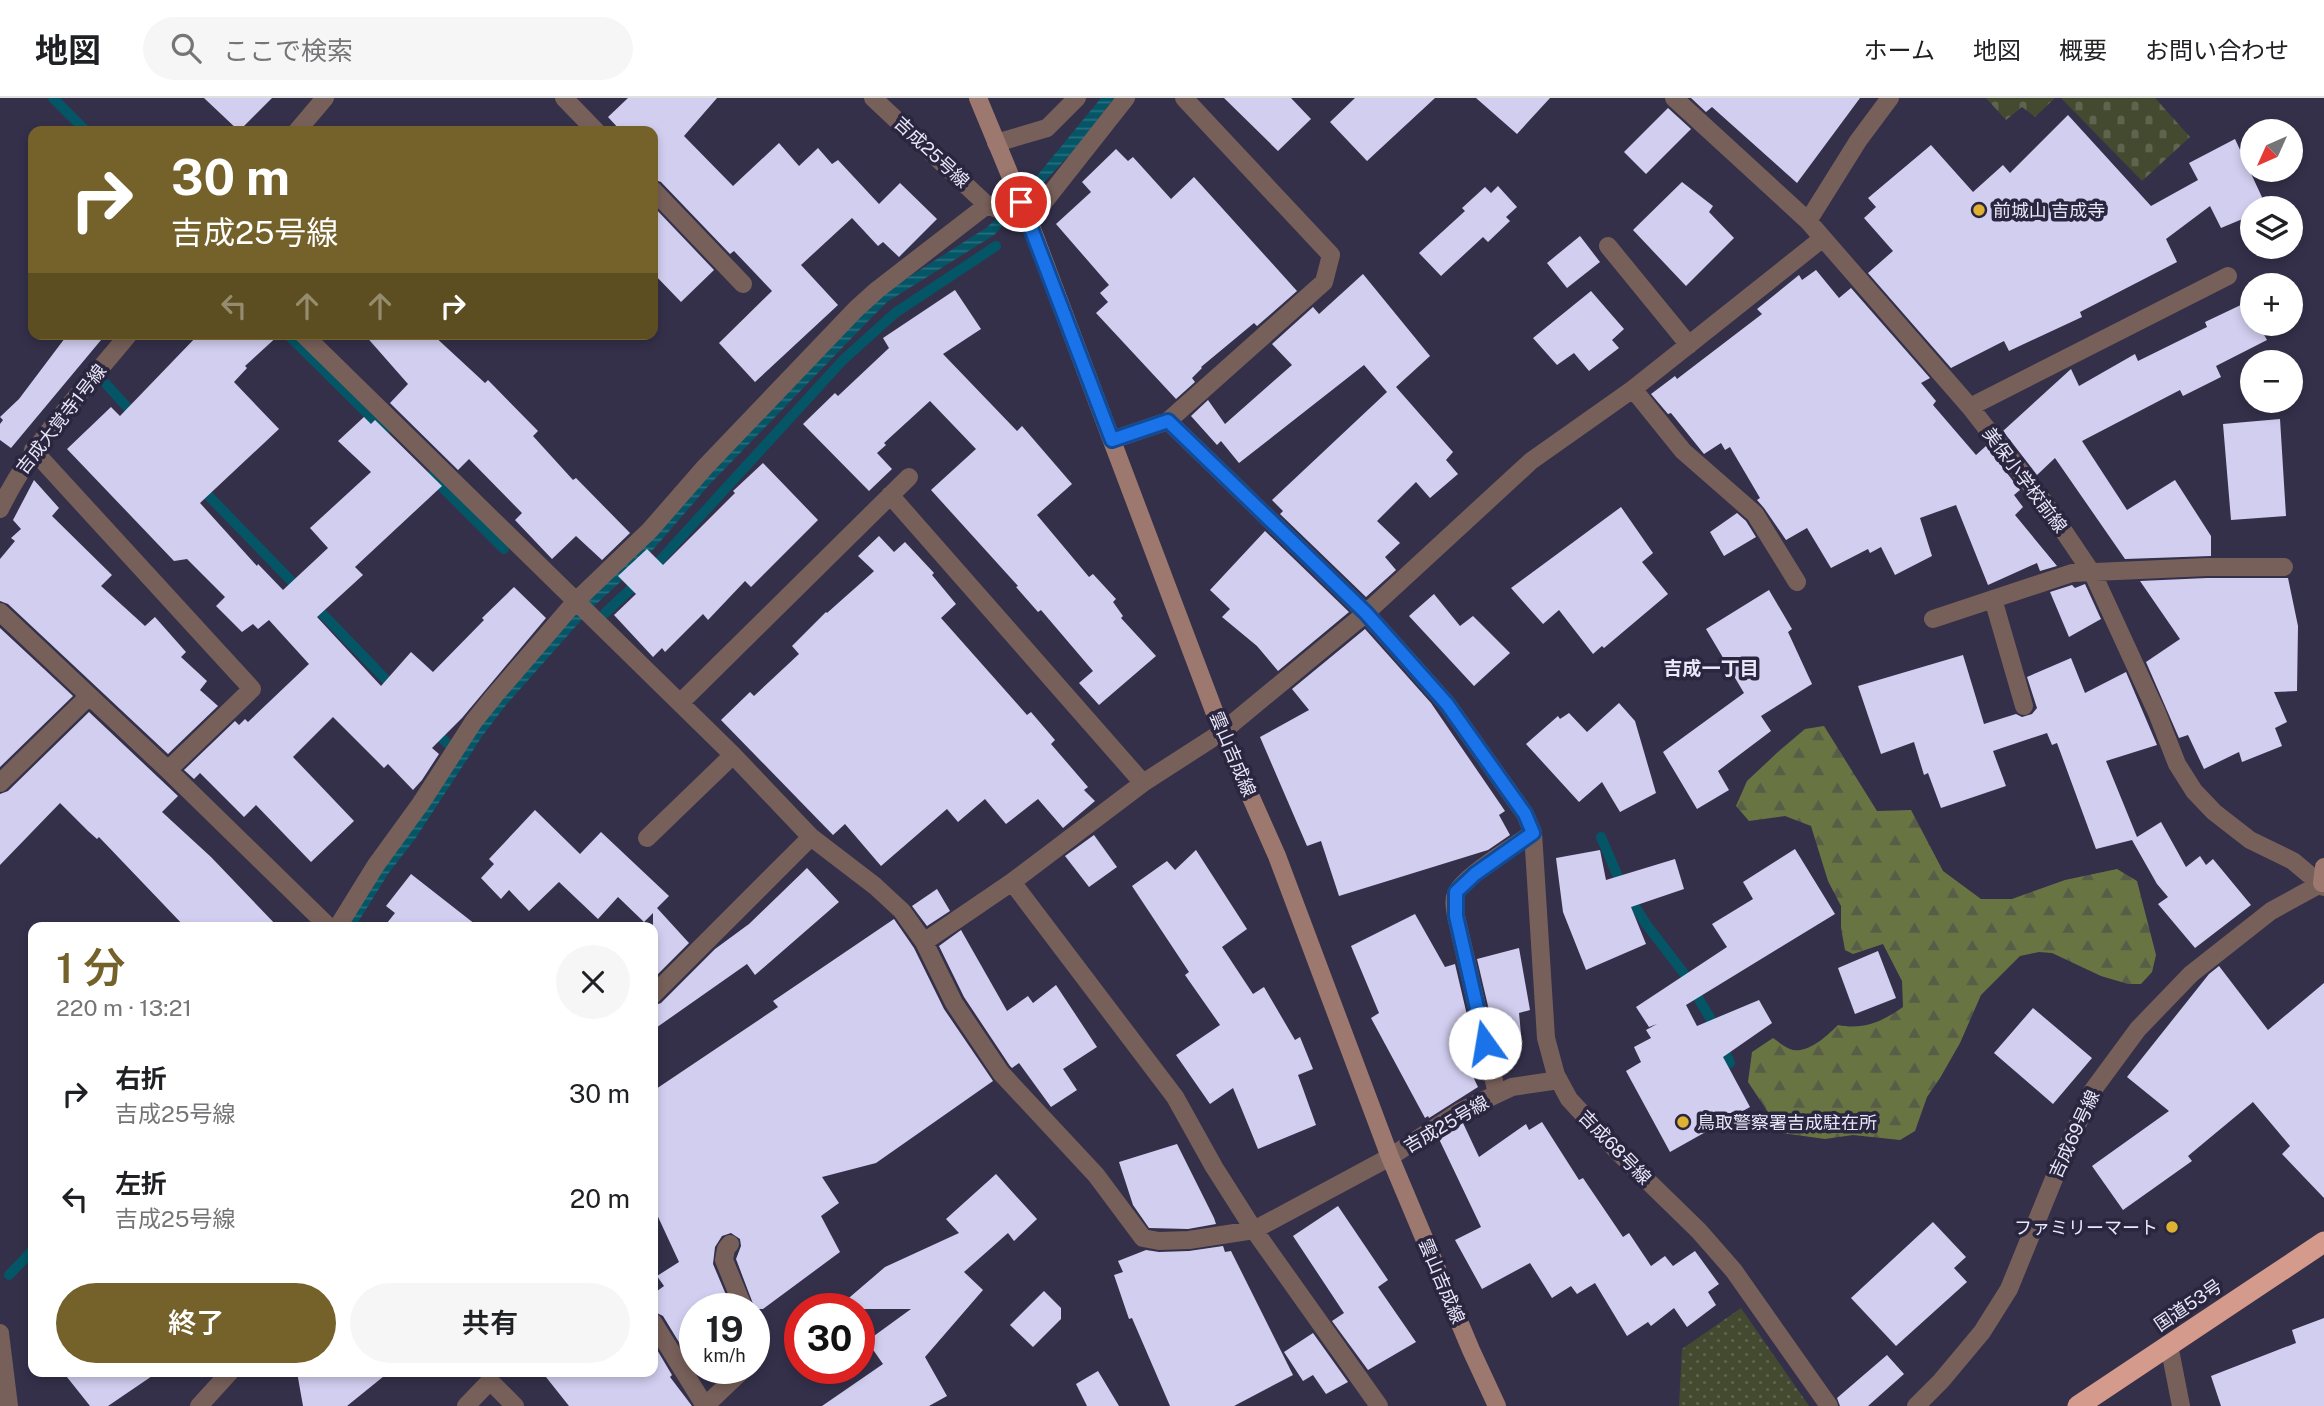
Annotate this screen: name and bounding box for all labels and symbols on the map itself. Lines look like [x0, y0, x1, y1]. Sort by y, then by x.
street label: 吉成25号線 [890, 112, 974, 192]
north arrow [2240, 119, 2303, 182]
pin [991, 172, 1051, 232]
place label: 前城山 吉成寺 [1993, 200, 2105, 221]
marker: 前城山 吉成寺 [1971, 202, 1987, 218]
street label: 吉成大覚寺1号線 [12, 360, 110, 478]
street label: 美保小学校前線 [1979, 423, 2071, 537]
district label: 吉成一丁目 [1663, 657, 1759, 679]
street label: 雲山吉成線 [1206, 708, 1260, 800]
position arrow [1448, 1006, 1522, 1080]
street label: 吉成69号線 [2045, 1087, 2103, 1181]
street label: 吉成25号線 [1400, 1091, 1492, 1157]
street label: 吉成68号線 [1575, 1106, 1655, 1188]
place label: 鳥取警察署吉成駐在所 [1697, 1112, 1877, 1133]
marker: 鳥取警察署吉成駐在所 [1675, 1114, 1691, 1130]
place label: ファミリーマート [2014, 1217, 2158, 1238]
marker: ファミリーマート [2164, 1219, 2180, 1235]
street label: 雲山吉成線 [1415, 1235, 1469, 1327]
street label: 国道53号 [2150, 1275, 2226, 1335]
speed limit sign: 30 [784, 1293, 875, 1384]

